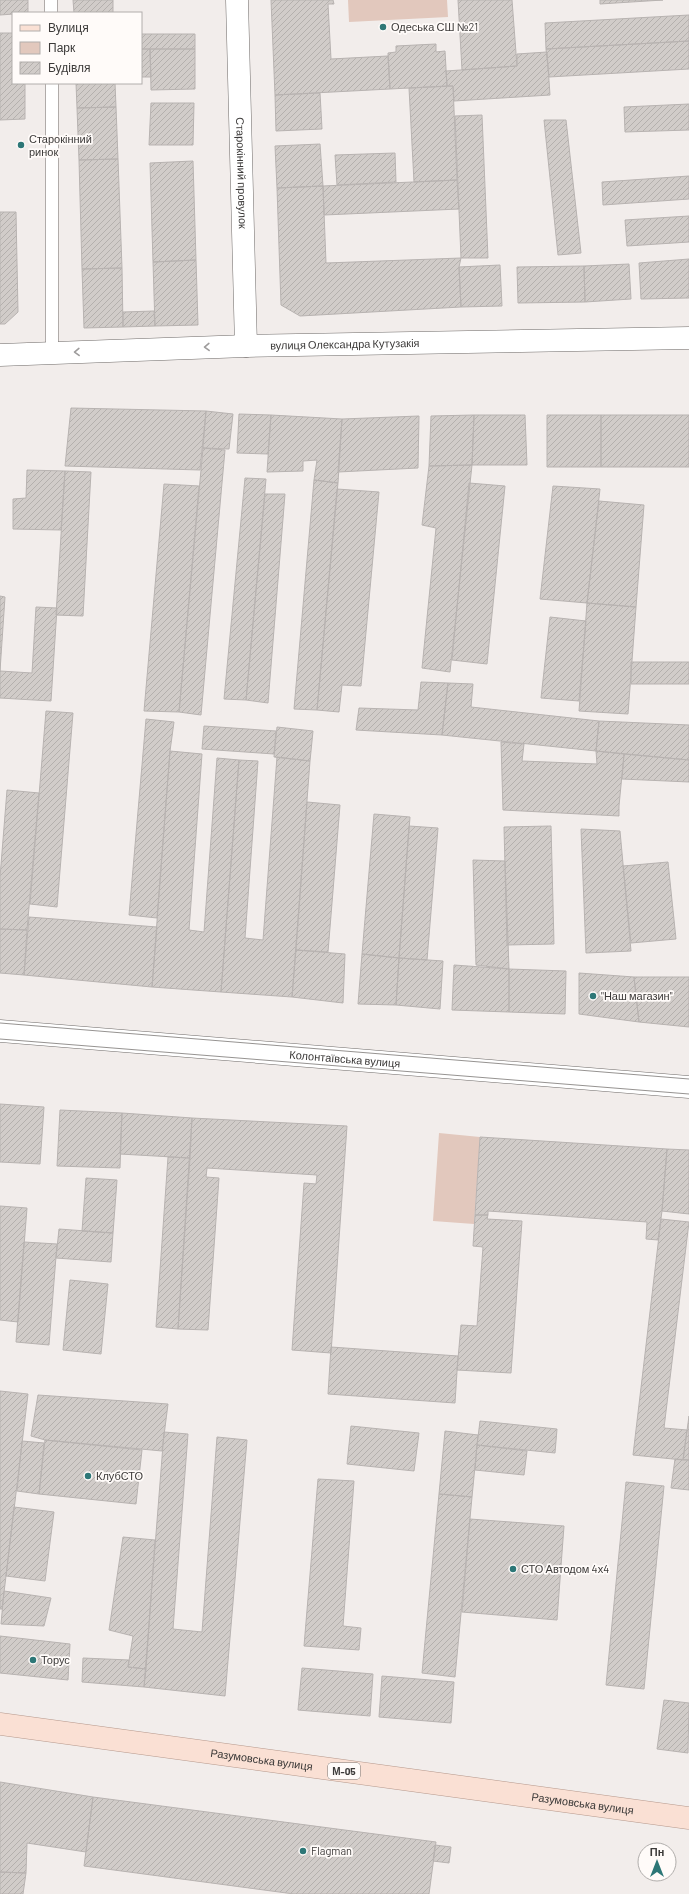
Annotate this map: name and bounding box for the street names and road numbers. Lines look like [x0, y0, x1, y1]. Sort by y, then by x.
street label: Старокінний провулок [234, 117, 250, 229]
street label: вулиця Олександра Кутузакія [270, 336, 420, 352]
street label: Колонтаївська вулиця [289, 1048, 401, 1070]
street label: Разумовська вулиця [210, 1746, 314, 1773]
road number: М-05 [328, 1763, 360, 1779]
street label: Разумовська вулиця [531, 1790, 635, 1816]

